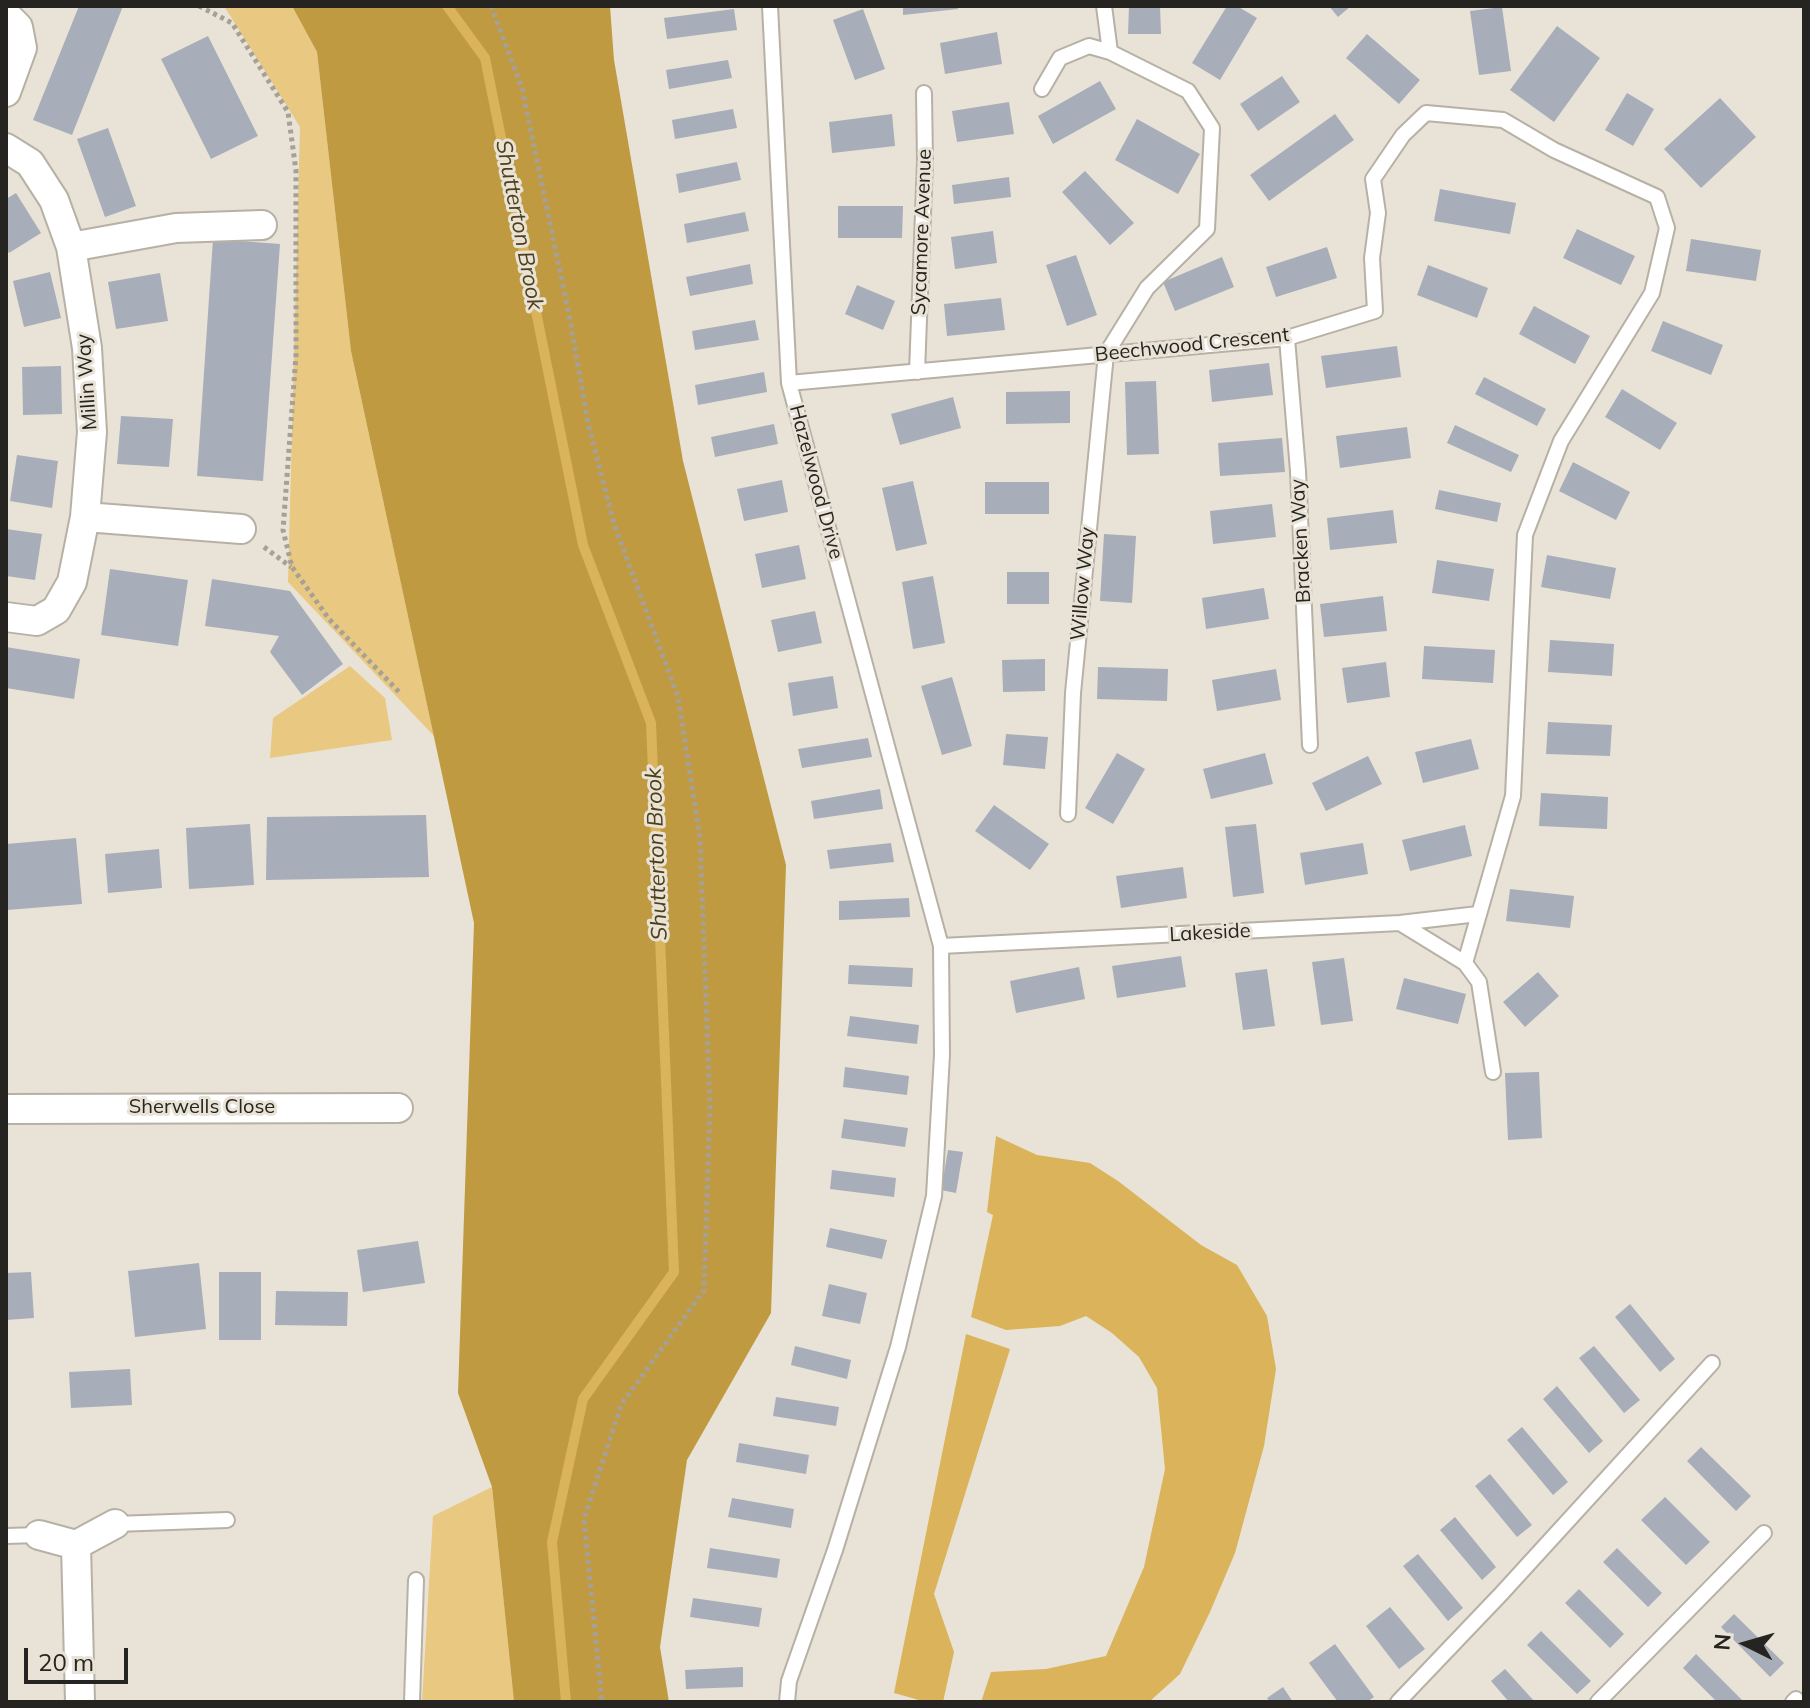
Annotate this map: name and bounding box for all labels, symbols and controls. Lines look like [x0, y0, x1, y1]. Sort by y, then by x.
water label: Shutterton Brook [490, 138, 548, 312]
street label: Sycamore Avenue [907, 148, 937, 316]
street label: Beechwood Crescent [1094, 323, 1290, 367]
street label: Millin Way [72, 333, 102, 431]
street label: Hazelwood Drive [784, 402, 848, 562]
street label: Bracken Way [1286, 478, 1316, 604]
street label: Willow Way [1066, 526, 1100, 642]
water label: Shutterton Brook [641, 767, 673, 941]
street label: Lakeside [1169, 919, 1251, 947]
street label: Sherwells Close [129, 1095, 275, 1119]
north arrow [1706, 1604, 1786, 1684]
scale bar [28, 1632, 132, 1682]
text: N [1707, 1632, 1737, 1651]
text: 20 m [38, 1647, 94, 1677]

